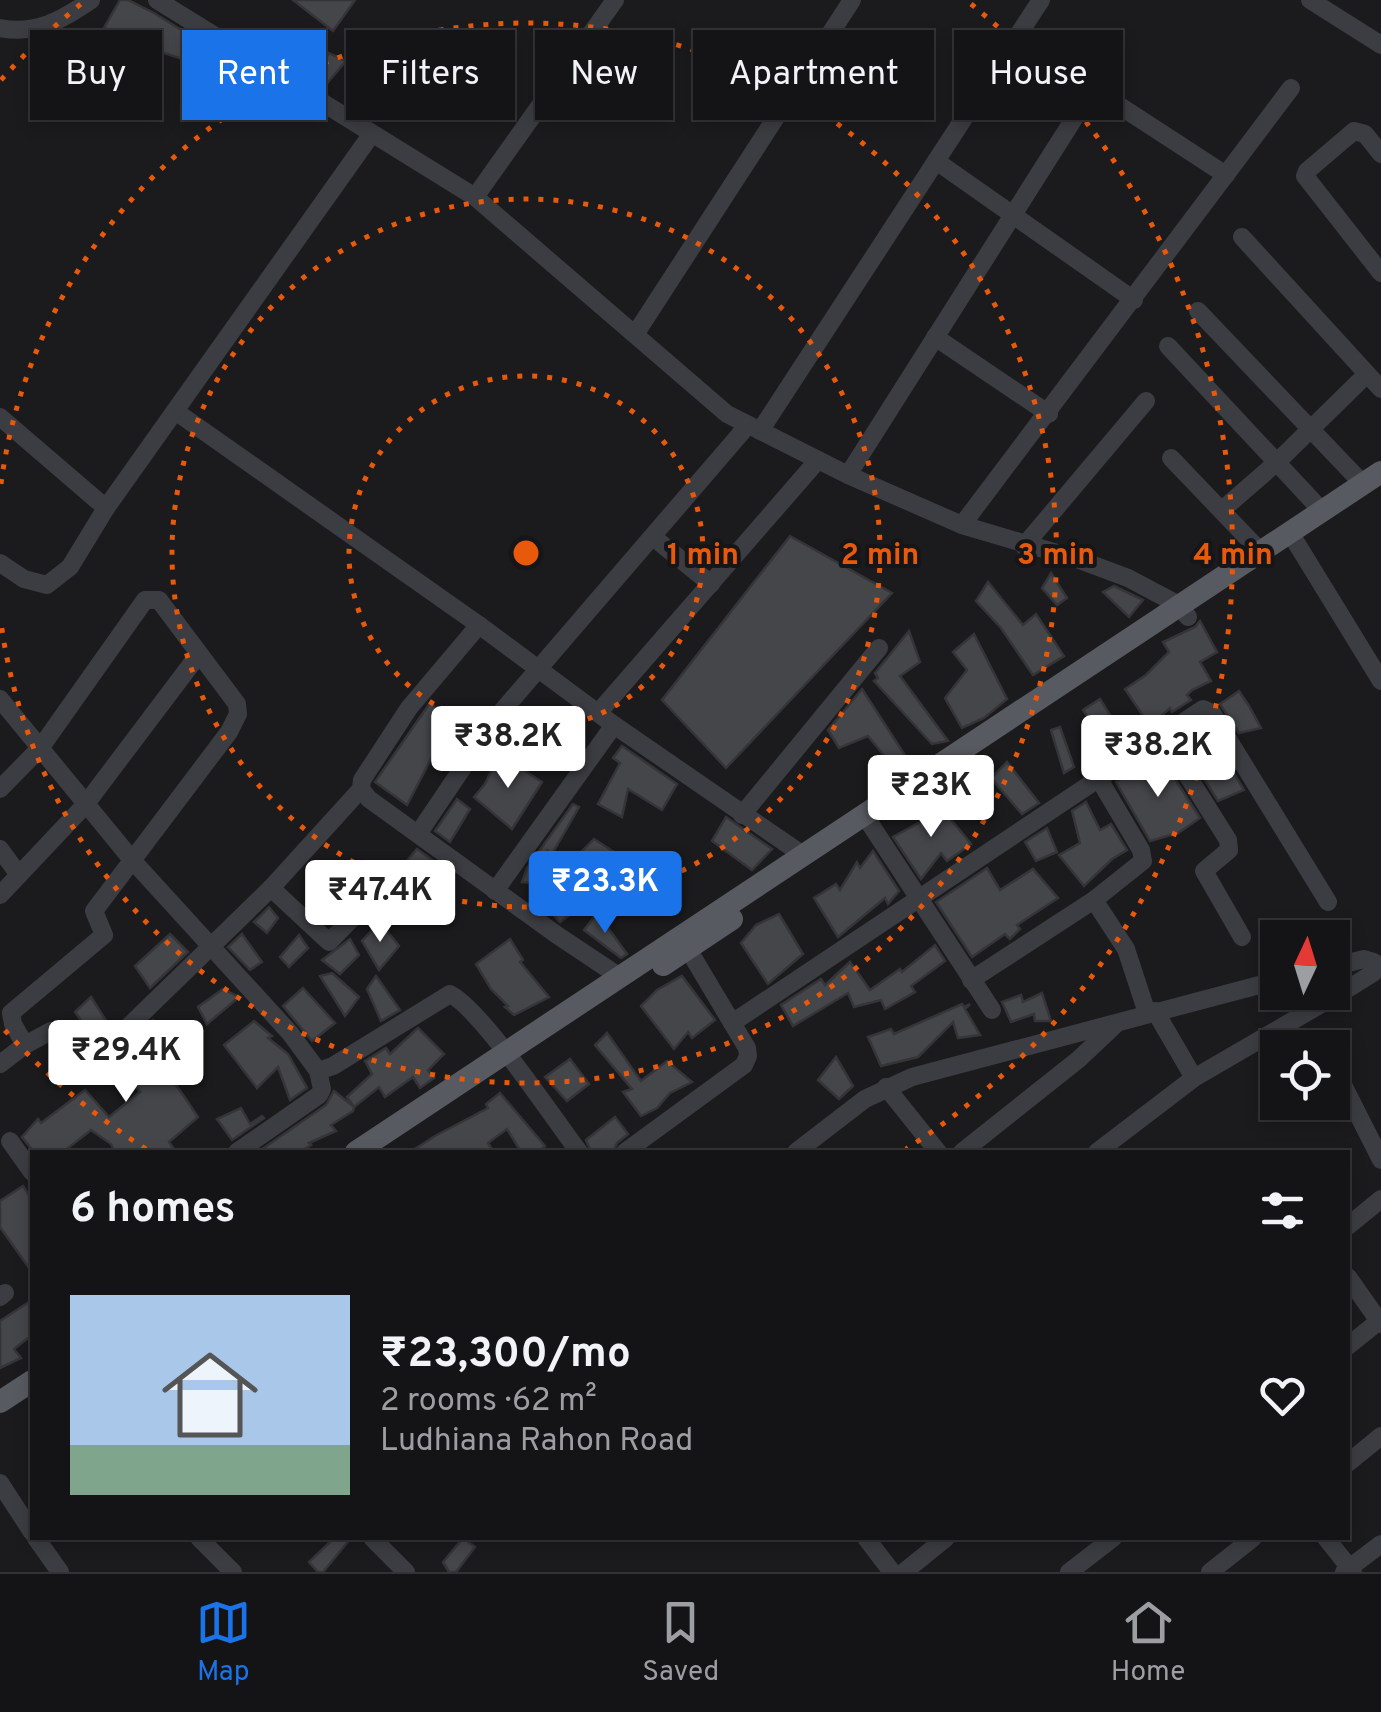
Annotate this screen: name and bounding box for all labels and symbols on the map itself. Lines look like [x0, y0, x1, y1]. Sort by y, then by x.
centre of rings [508, 535, 544, 571]
text: 1 min [667, 538, 739, 575]
text: 2 min [841, 538, 919, 575]
text: 3 min [1017, 538, 1095, 575]
text: 4 min [1193, 538, 1273, 575]
pin: ₹38.2K [427, 706, 589, 791]
pin: ₹38.2K [1077, 715, 1239, 800]
pin: ₹23K [872, 755, 990, 840]
pin: ₹23.3K [524, 851, 686, 936]
pin: ₹47.4K [299, 860, 461, 945]
north arrow [1260, 920, 1350, 1010]
pin: ₹29.4K [45, 1020, 207, 1105]

